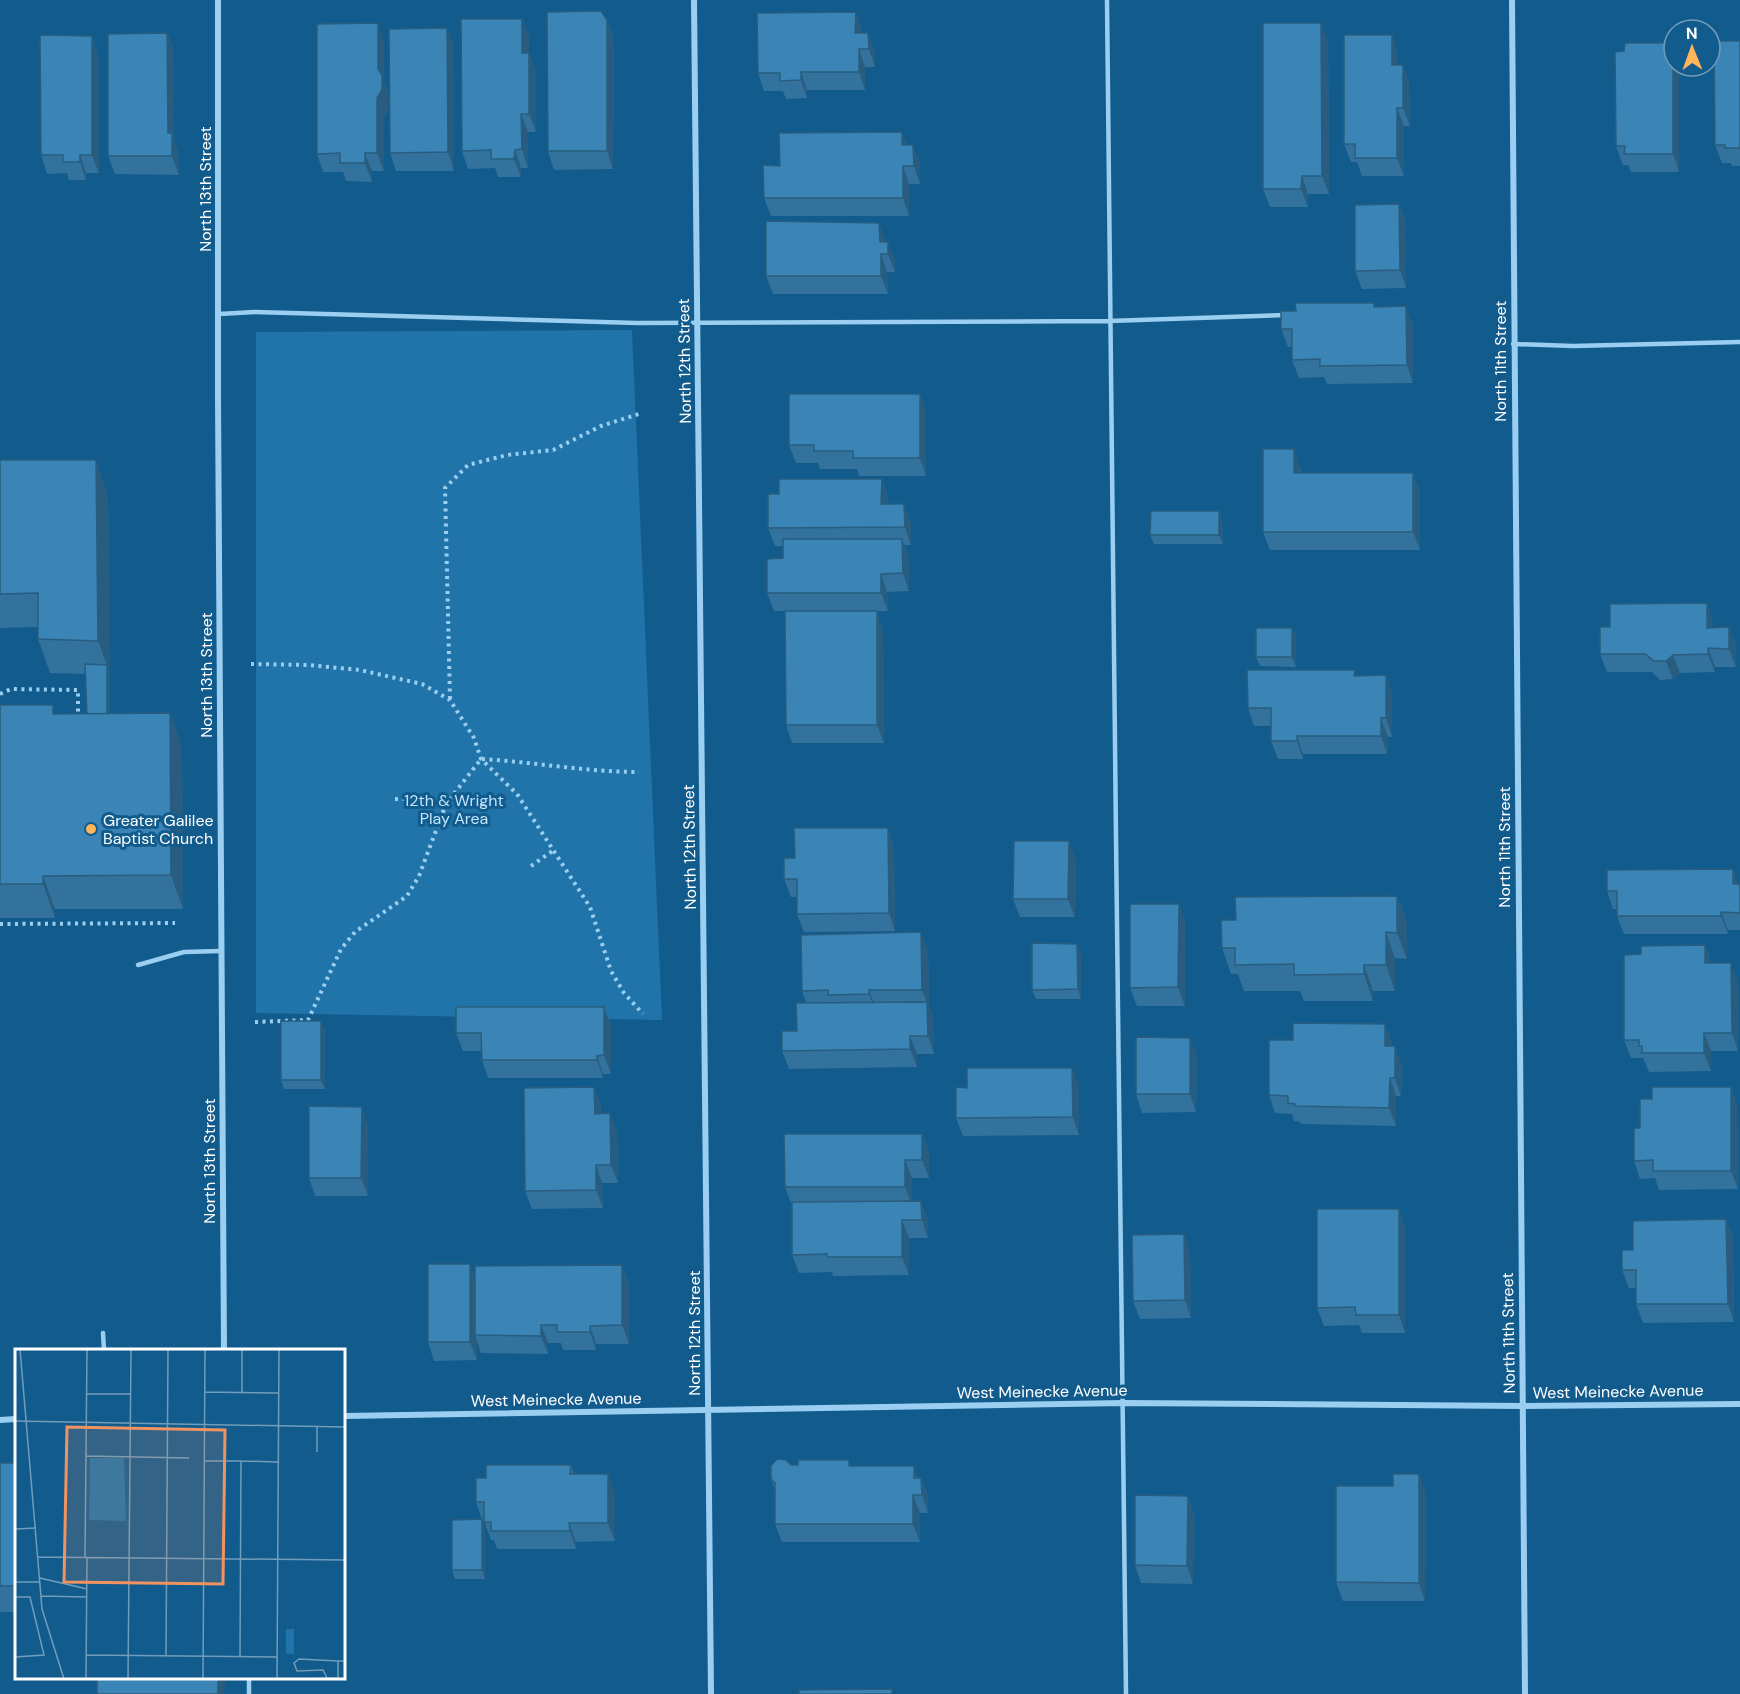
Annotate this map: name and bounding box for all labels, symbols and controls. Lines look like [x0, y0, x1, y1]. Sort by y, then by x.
north arrow [1662, 18, 1722, 78]
text: N [1686, 23, 1698, 44]
street label: North 13th Street [195, 126, 216, 252]
street label: North 12th Street [673, 298, 696, 424]
street label: North 11th Street [1490, 300, 1511, 422]
street label: North 13th Street [196, 612, 217, 738]
street label: North 12th Street [678, 784, 701, 910]
street label: North 11th Street [1494, 786, 1515, 908]
park label: 12th & Wright Play Area [404, 790, 504, 829]
place label: Greater Galilee Baptist Church [103, 810, 214, 849]
marker: Greater Galilee Baptist Church [84, 822, 98, 836]
street label: North 13th Street [199, 1098, 220, 1224]
street label: North 12th Street [684, 1270, 705, 1396]
street label: North 11th Street [1497, 1272, 1520, 1394]
inset map [15, 1349, 345, 1679]
street label: West Meinecke Avenue [956, 1380, 1128, 1403]
street label: West Meinecke Avenue [1532, 1380, 1704, 1403]
street label: West Meinecke Avenue [470, 1388, 642, 1411]

